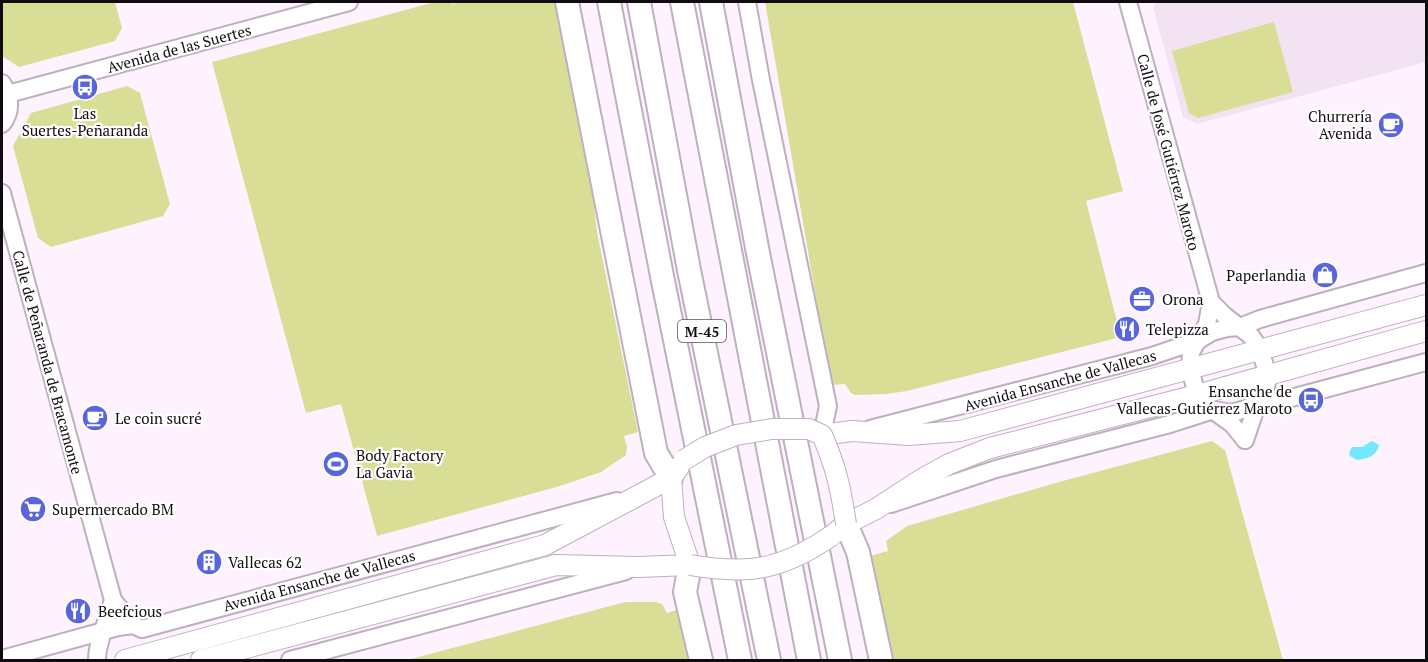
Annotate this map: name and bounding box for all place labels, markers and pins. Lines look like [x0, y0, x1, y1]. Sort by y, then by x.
bus stop icon: Las Suertes-Peñaranda [70, 72, 100, 102]
place label: Las Suertes-Peñaranda [22, 103, 149, 140]
place label: Churrería Avenida [1308, 106, 1372, 143]
cafe icon: Churrería Avenida [1376, 110, 1406, 140]
shop icon: Paperlandia [1310, 260, 1340, 290]
place label: Paperlandia [1226, 265, 1306, 285]
office icon: Orona [1127, 284, 1157, 314]
place label: Orona [1162, 289, 1204, 309]
restaurant icon: Telepizza [1112, 314, 1142, 344]
place label: Telepizza [1146, 319, 1209, 339]
place label: Ensanche de Vallecas-Gutiérrez Maroto [1117, 381, 1292, 418]
bus stop icon: Ensanche de Vallecas-Gutiérrez Maroto [1296, 385, 1326, 415]
cafe icon: Le coin sucré [80, 403, 110, 433]
place label: Le coin sucré [115, 408, 202, 428]
place label: Body Factory La Gavia [356, 445, 444, 482]
sports icon: Body Factory La Gavia [321, 449, 351, 479]
supermarket icon: Supermercado BM [18, 494, 48, 524]
place label: Supermercado BM [52, 499, 174, 519]
building icon: Vallecas 62 [194, 547, 224, 577]
place label: Vallecas 62 [228, 552, 302, 572]
restaurant icon: Beefcious [63, 596, 93, 626]
place label: Beefcious [98, 601, 162, 621]

